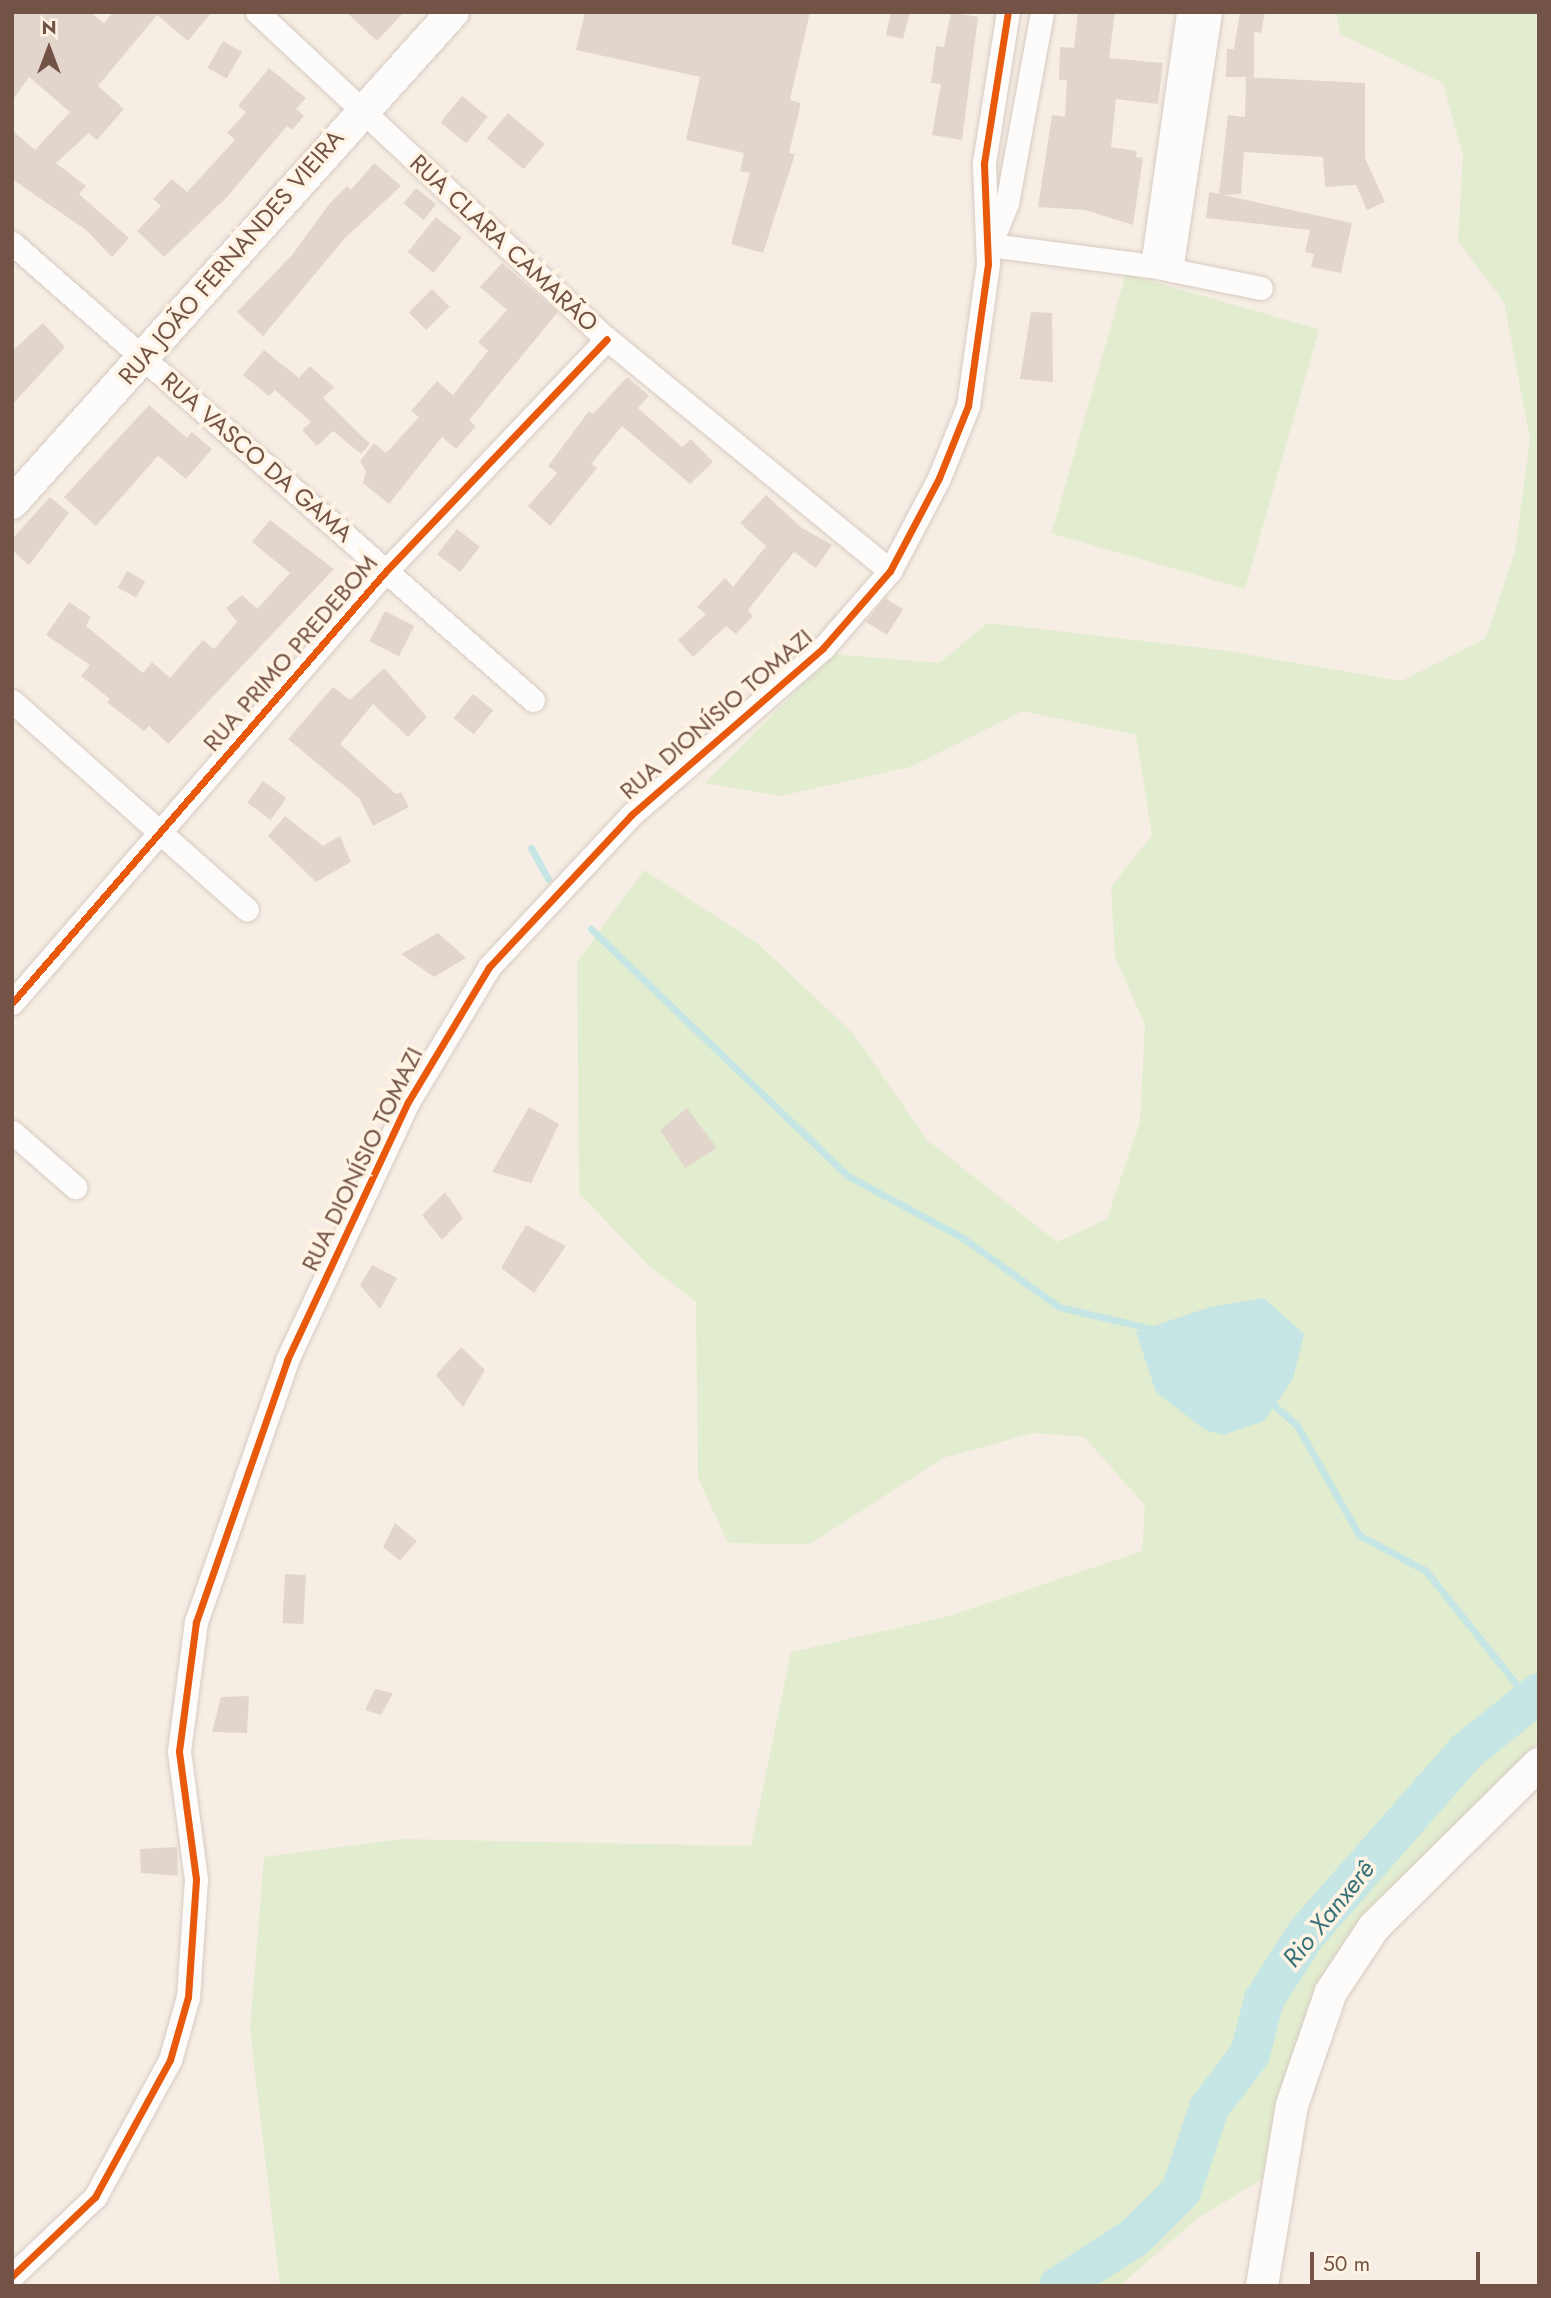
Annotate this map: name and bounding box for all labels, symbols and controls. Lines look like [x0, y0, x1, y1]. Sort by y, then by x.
north arrow [14, 14, 84, 84]
text: N [41, 14, 57, 41]
street label: RUA JOÃO FERNANDES VIEIRA [112, 124, 350, 390]
street label: RUA CLARA CAMARÃO [404, 148, 604, 338]
street label: RUA VASCO DA GAMA [155, 366, 359, 548]
street label: RUA PRIMO PREDEBOM [197, 549, 383, 757]
street label: RUA DIONÍSIO TOMAZI [614, 623, 818, 805]
street label: RUA DIONÍSIO TOMAZI [295, 1042, 429, 1276]
water label: Rio Xanxerê [1276, 1854, 1382, 1974]
scale bar [1313, 2238, 1483, 2282]
text: 50 m [1323, 2249, 1370, 2279]

